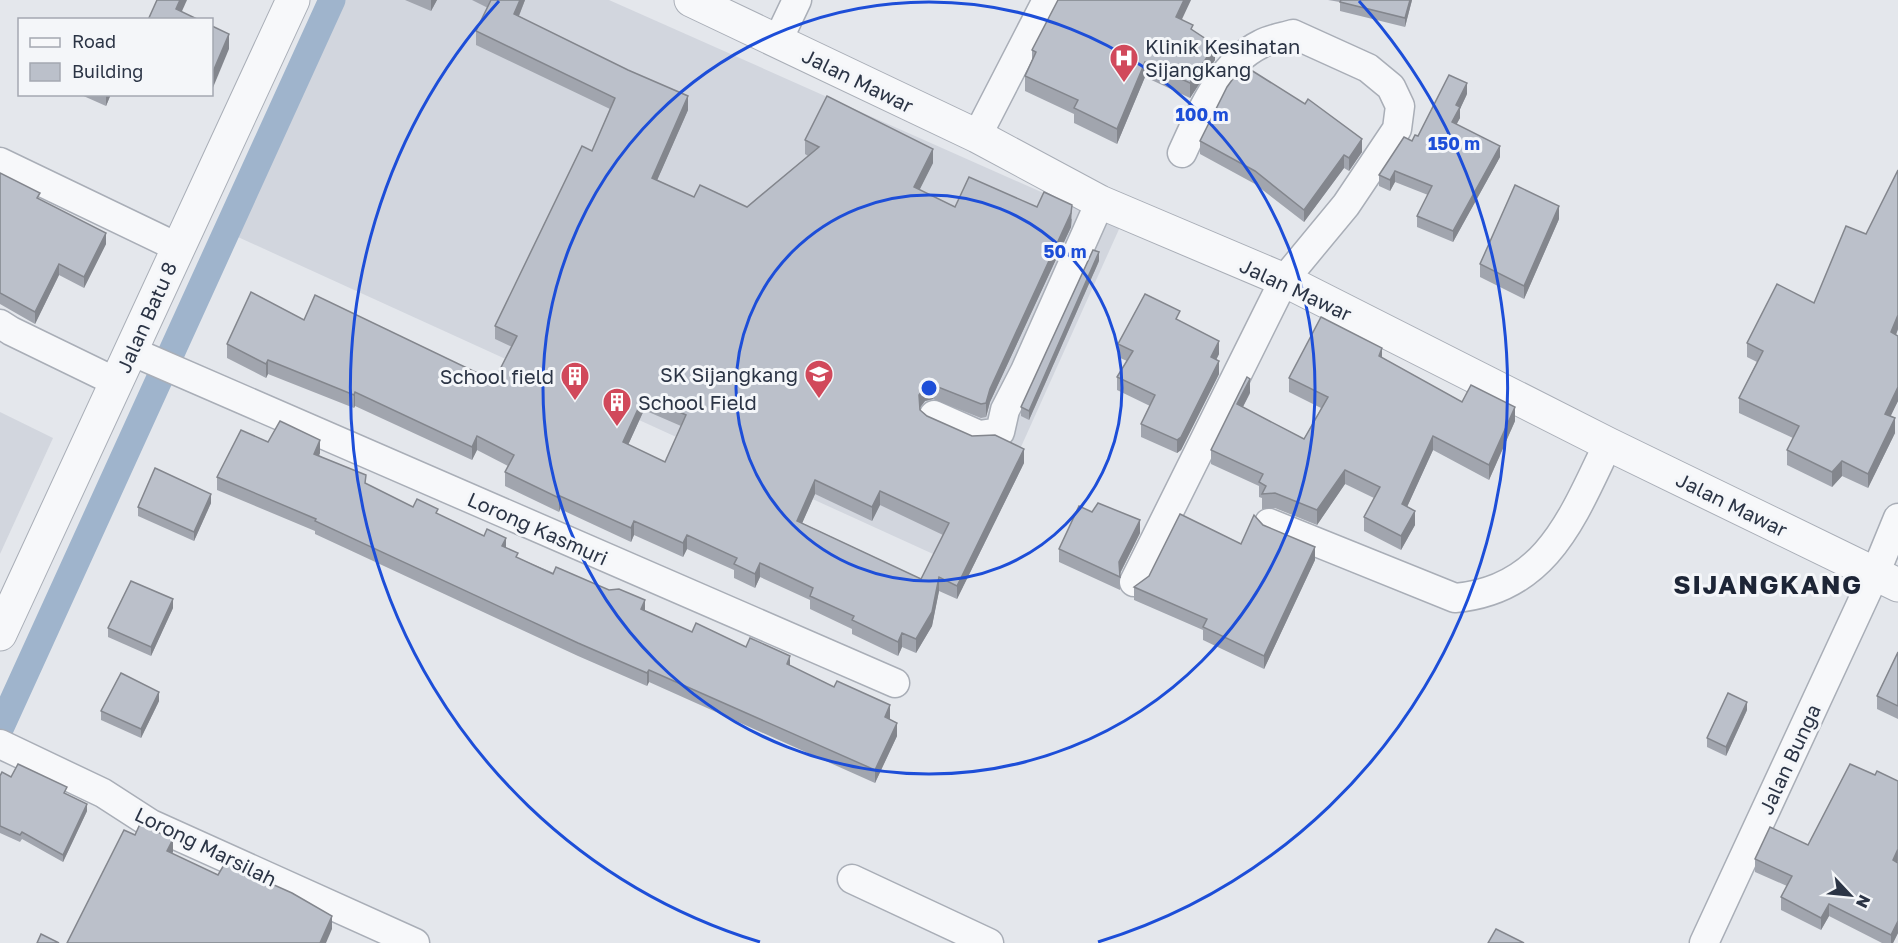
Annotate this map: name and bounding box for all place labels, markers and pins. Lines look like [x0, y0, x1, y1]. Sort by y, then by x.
place label: Klinik Kesihatan Sijangkang [1145, 34, 1300, 81]
hospital icon: Klinik Kesihatan Sijangkang [1108, 42, 1140, 84]
school or university icon: SK Sijangkang [803, 358, 835, 400]
building icon: School field [559, 360, 591, 402]
place label: SK Sijangkang [660, 362, 798, 386]
place label: School field [440, 364, 554, 388]
centre of rings [919, 378, 939, 398]
building icon: School Field [601, 386, 633, 428]
place label: School Field [638, 390, 757, 414]

